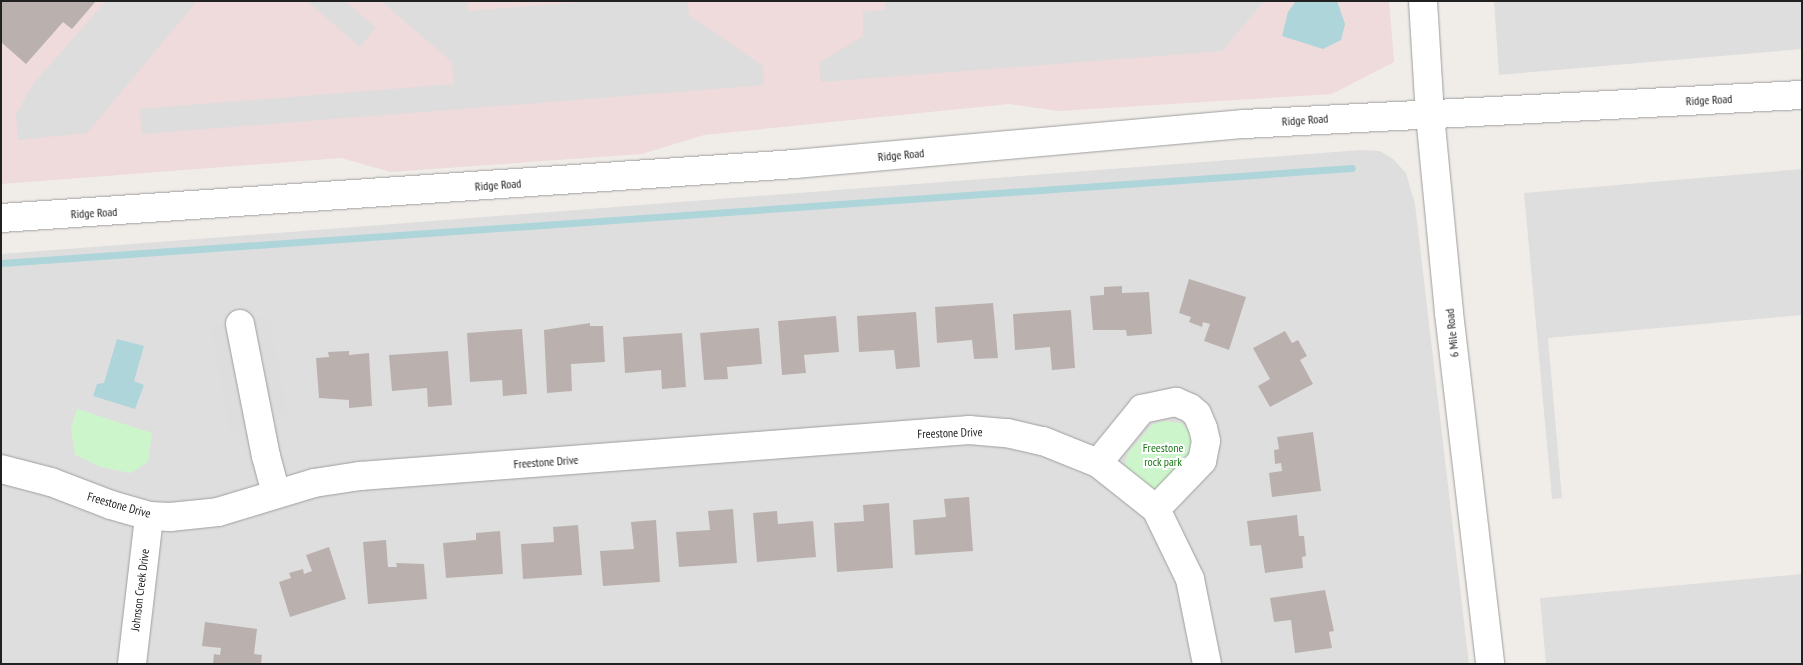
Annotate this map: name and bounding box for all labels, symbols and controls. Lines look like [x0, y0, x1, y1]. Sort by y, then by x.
street label: Ridge Road [1685, 92, 1733, 108]
street label: Ridge Road [1281, 111, 1329, 129]
street label: Ridge Road [877, 146, 925, 164]
street label: Ridge Road [474, 176, 522, 194]
street label: Ridge Road [70, 205, 118, 221]
street label: 6 Mile Road [1442, 308, 1462, 358]
street label: Freestone Drive [917, 425, 983, 441]
park label: Freestone rock park [1143, 441, 1183, 469]
street label: Freestone Drive [513, 453, 579, 471]
street label: Freestone Drive [86, 489, 152, 521]
street label: Johnson Creek Drive [128, 548, 152, 632]

